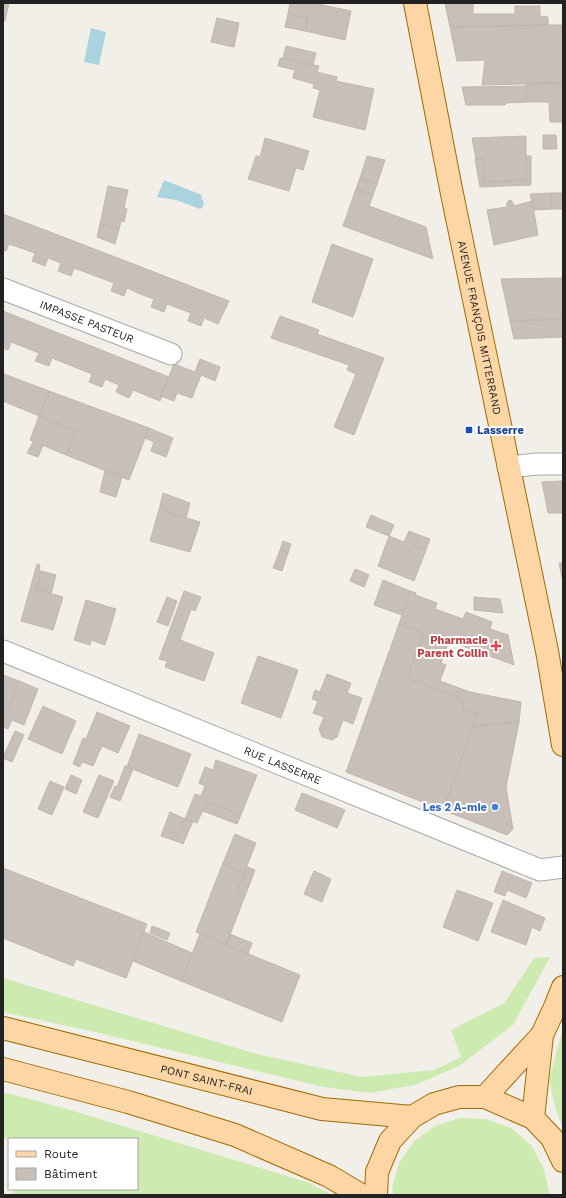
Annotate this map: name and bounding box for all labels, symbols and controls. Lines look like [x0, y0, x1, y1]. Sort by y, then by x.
street label: AVENUE FRANÇOIS MITTERRAND [455, 239, 504, 416]
street label: IMPASSE PASTEUR [38, 298, 136, 346]
place label: Lasserre [477, 424, 524, 437]
marker: Lasserre [464, 425, 474, 435]
place label: Pharmacie Parent Collin [417, 634, 488, 660]
marker: Pharmacie Parent Collin [491, 641, 501, 651]
street label: RUE LASSERRE [242, 744, 323, 787]
place label: Les 2 A-mie [423, 801, 487, 814]
marker: Les 2 A-mie [490, 802, 500, 812]
street label: PONT SAINT-FRAI [159, 1062, 254, 1098]
legend [8, 1138, 138, 1190]
text: Route [44, 1147, 78, 1161]
text: Bâtiment [44, 1167, 97, 1181]

